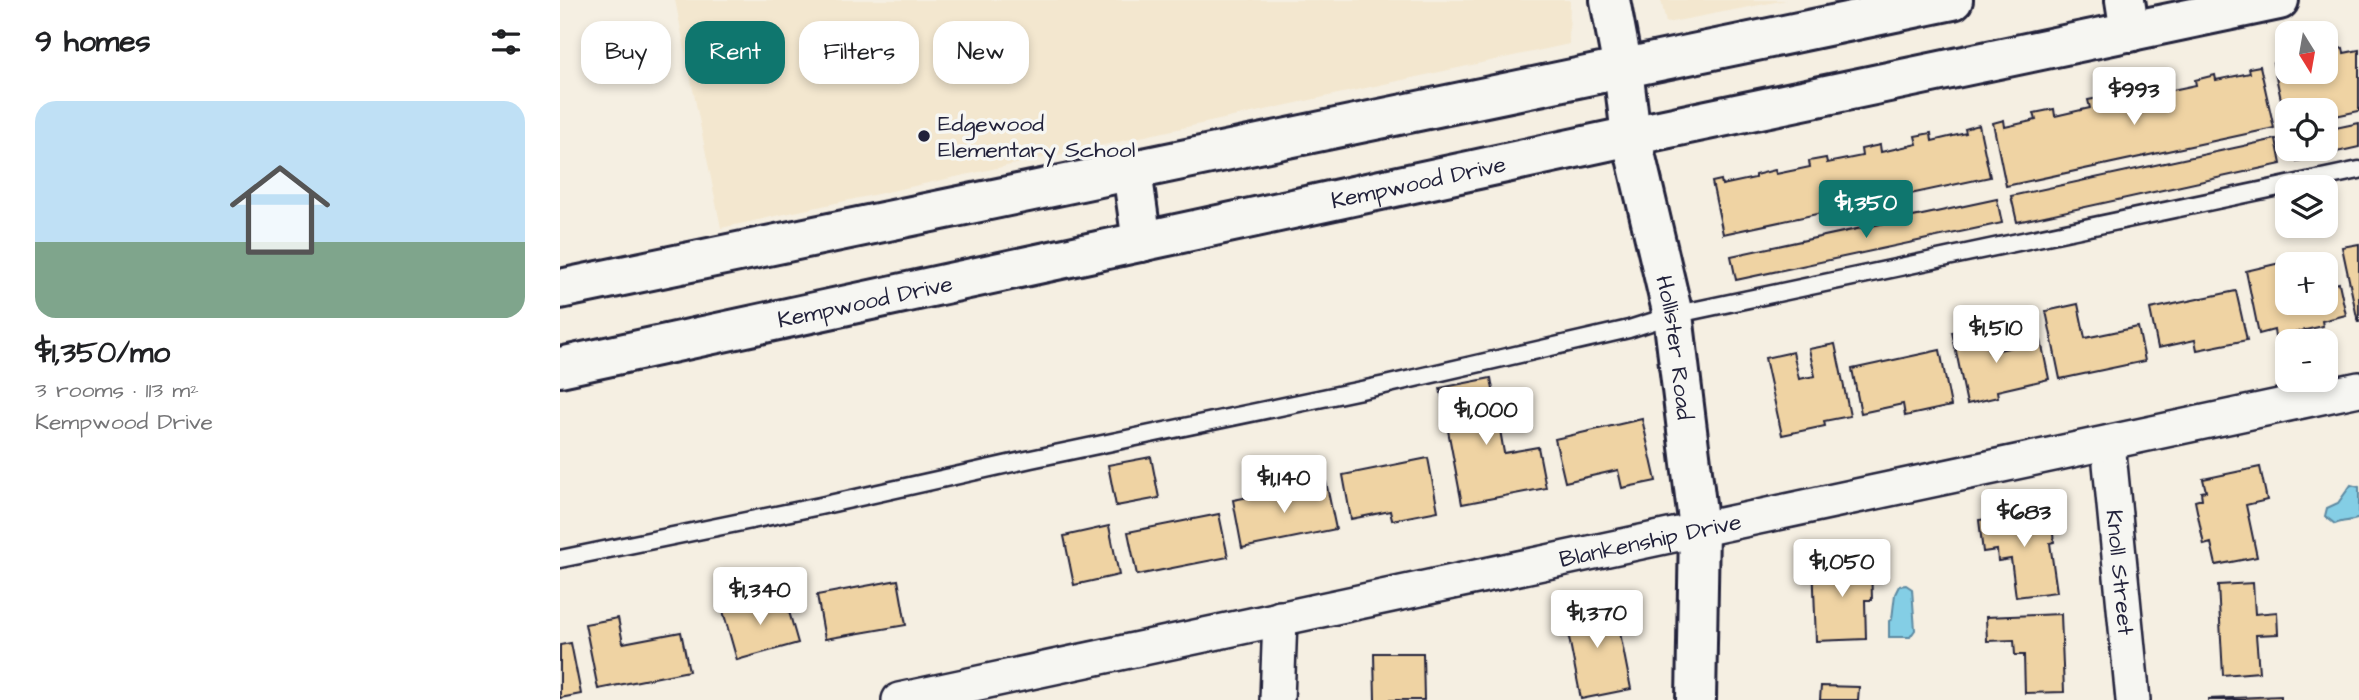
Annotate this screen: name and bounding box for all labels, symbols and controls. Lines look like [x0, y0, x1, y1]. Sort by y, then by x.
text: 9 homes [35, 21, 150, 63]
chip: Buy [581, 21, 671, 84]
chip: Rent [685, 21, 785, 84]
chip: Filters [799, 21, 919, 84]
chip: New [933, 21, 1029, 84]
north arrow [2275, 21, 2338, 84]
map controls [2275, 21, 2338, 392]
icon: filters [487, 23, 525, 61]
pin: $993 [2093, 68, 2175, 127]
text: $993 [2109, 74, 2159, 106]
button: locate [2275, 98, 2338, 161]
place label: Edgewood Elementary School [938, 108, 1135, 167]
marker: Edgewood Elementary School [916, 128, 932, 144]
icon: home [217, 147, 343, 273]
street label: Kempwood Drive [1328, 148, 1509, 217]
button: layers [2275, 175, 2338, 238]
pin: $1,350 [1809, 180, 1923, 240]
text: $1,350 [1835, 187, 1897, 219]
button: + [2275, 252, 2338, 315]
street label: Kempwood Drive [775, 268, 956, 337]
street label: Hollister Road [1647, 272, 1701, 422]
pin: $1,510 [1939, 306, 2053, 365]
text: $1,510 [1969, 312, 2023, 344]
button: − [2275, 329, 2338, 392]
text: $1,350/mo [35, 332, 170, 374]
text: 3 rooms · 113 m² [35, 374, 199, 406]
pin: $1,000 [1429, 388, 1543, 447]
text: $1,000 [1454, 394, 1518, 426]
text: Kempwood Drive [35, 406, 213, 438]
pin: $1,140 [1227, 456, 1341, 515]
text: $1,140 [1258, 462, 1310, 494]
pin: $683 [1983, 490, 2065, 549]
text: $683 [1997, 496, 2051, 528]
street label: Blankenship Drive [1556, 506, 1744, 576]
street label: Knoll Street [2098, 508, 2142, 637]
pin: $1,050 [1785, 540, 1899, 599]
text: $1,050 [1809, 546, 1875, 578]
pin: $1,340 [703, 568, 817, 627]
text: $1,340 [729, 574, 791, 606]
pin: $1,370 [1540, 590, 1654, 650]
text: $1,370 [1567, 597, 1627, 629]

